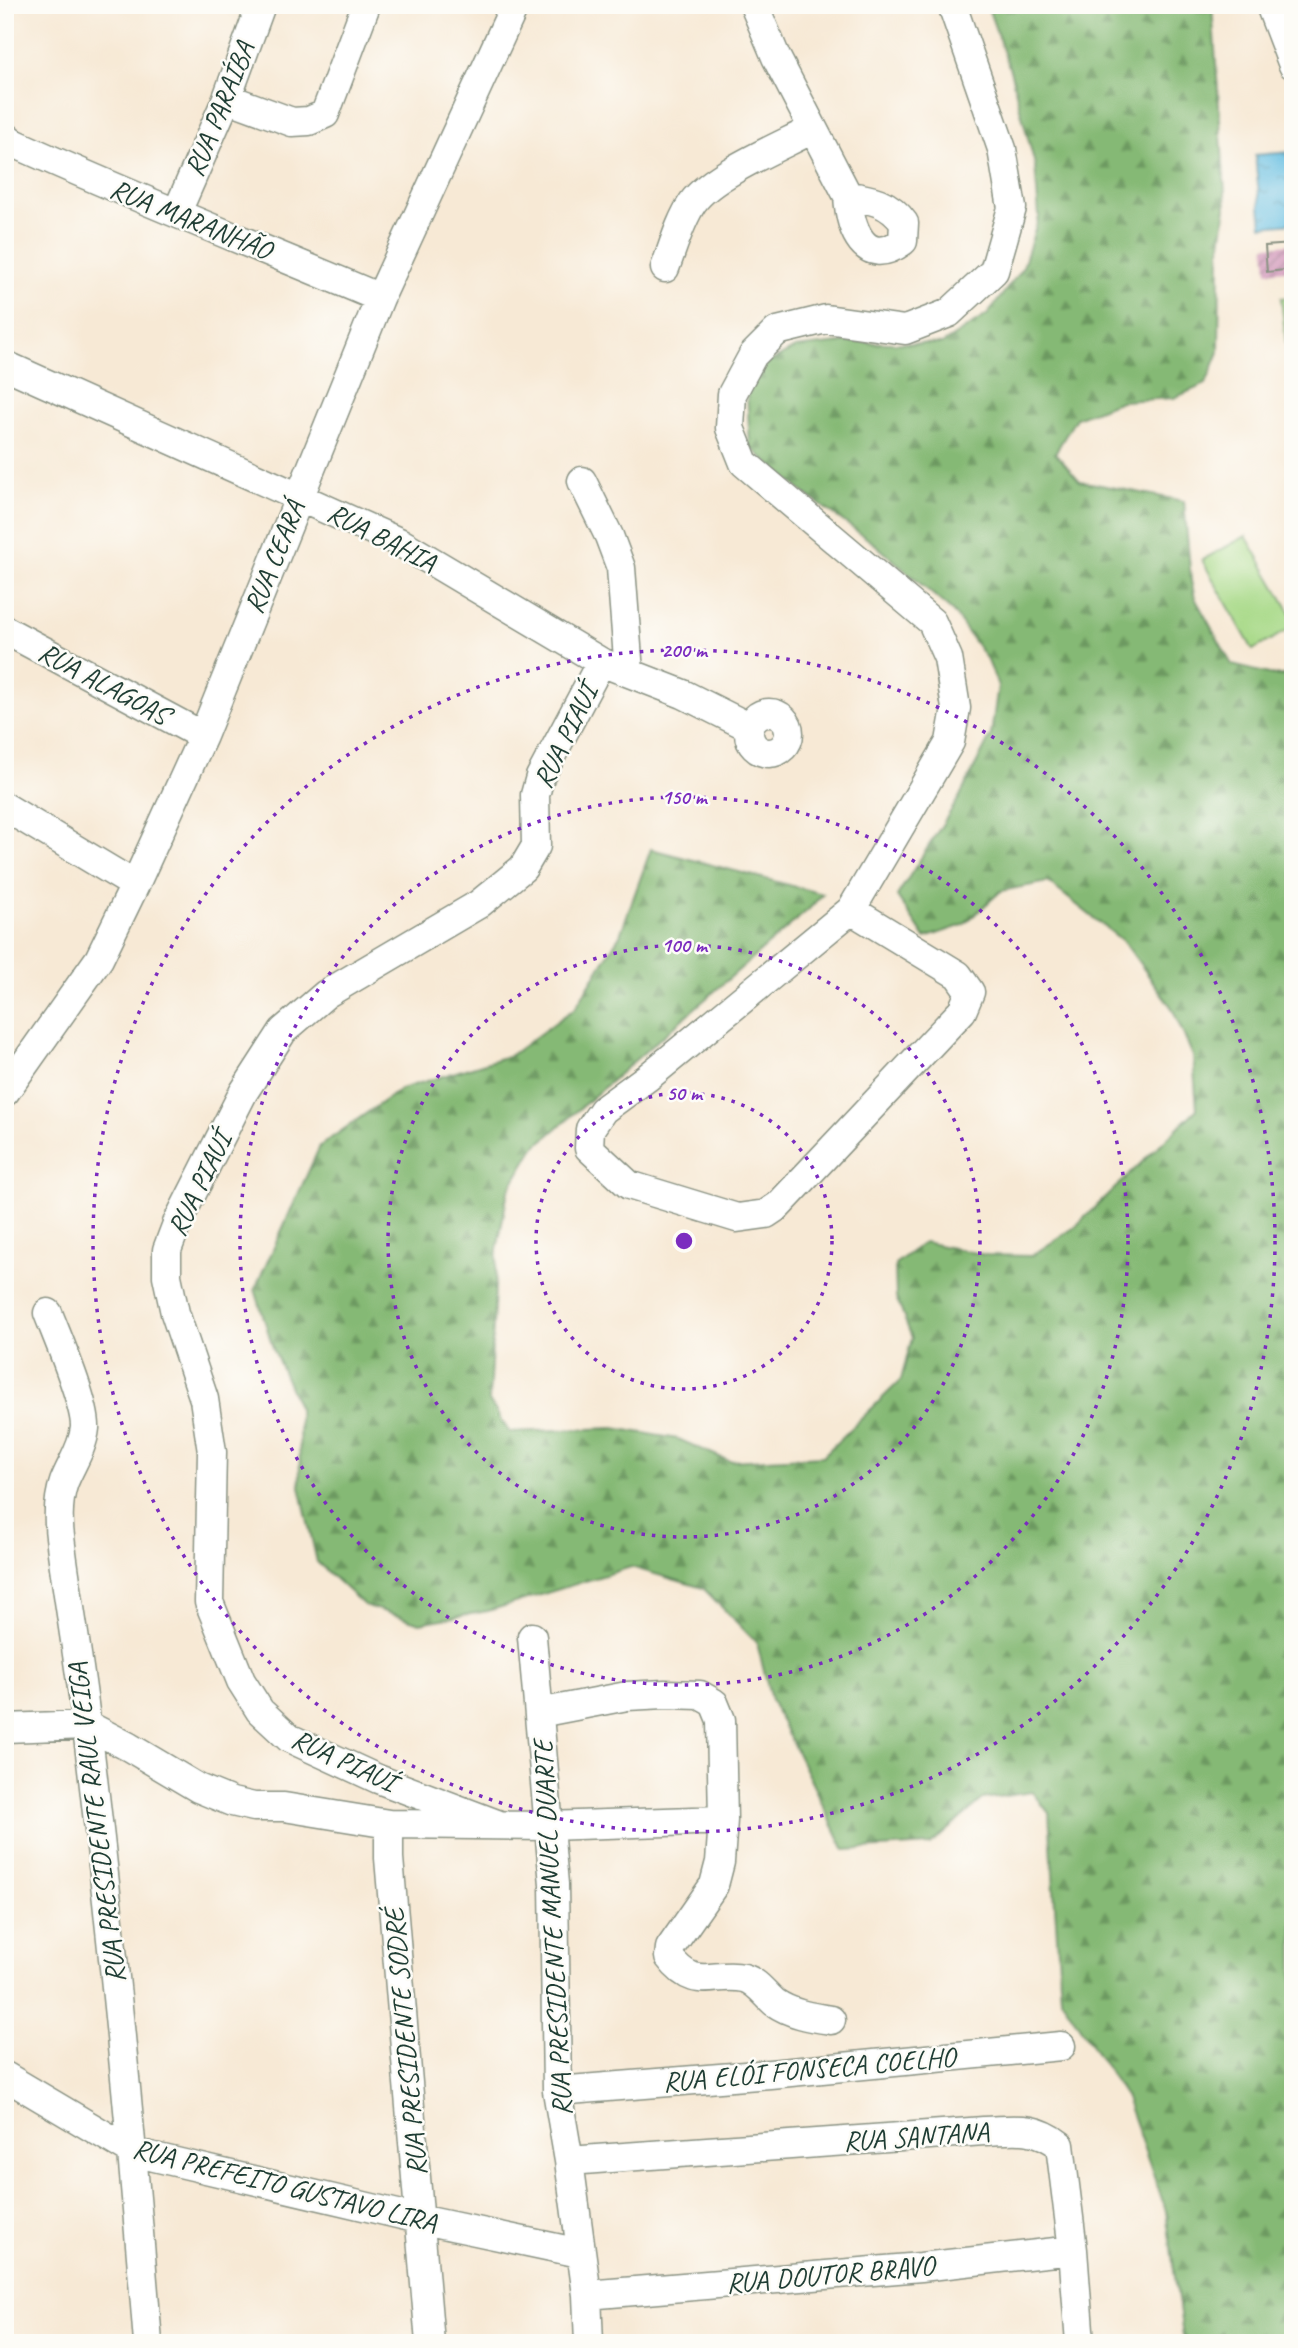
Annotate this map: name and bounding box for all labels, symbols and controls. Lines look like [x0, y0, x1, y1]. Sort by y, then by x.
street label: RUA PARAÍBA [176, 35, 263, 181]
street label: RUA MARANHÃO [105, 171, 280, 268]
street label: RUA CEARÁ [236, 492, 314, 618]
street label: RUA BAHIA [322, 495, 443, 580]
street label: RUA ALAGOAS [33, 634, 180, 734]
text: 200 m [661, 637, 709, 663]
street label: RUA PIAUÍ [525, 673, 608, 793]
text: 150 m [661, 784, 709, 810]
text: 100 m [661, 932, 709, 958]
text: 50 m [666, 1080, 704, 1106]
street label: RUA PIAUÍ [159, 1121, 242, 1241]
centre of rings [672, 1229, 696, 1253]
street label: RUA PRESIDENTE RAUL VEIGA [59, 1660, 133, 1985]
street label: RUA PIAUÍ [286, 1721, 407, 1802]
street label: RUA PRESIDENTE MANUEL DUARTE [524, 1736, 579, 2117]
street label: RUA PRESIDENTE SODRÉ [376, 1904, 434, 2177]
street label: RUA ELÓI FONSECA COELHO [661, 2039, 960, 2099]
street label: RUA SANTANA [842, 2113, 991, 2159]
street label: RUA PREFEITO GUSTAVO LIRA [130, 2130, 441, 2240]
street label: RUA DOUTOR BRAVO [725, 2247, 939, 2301]

